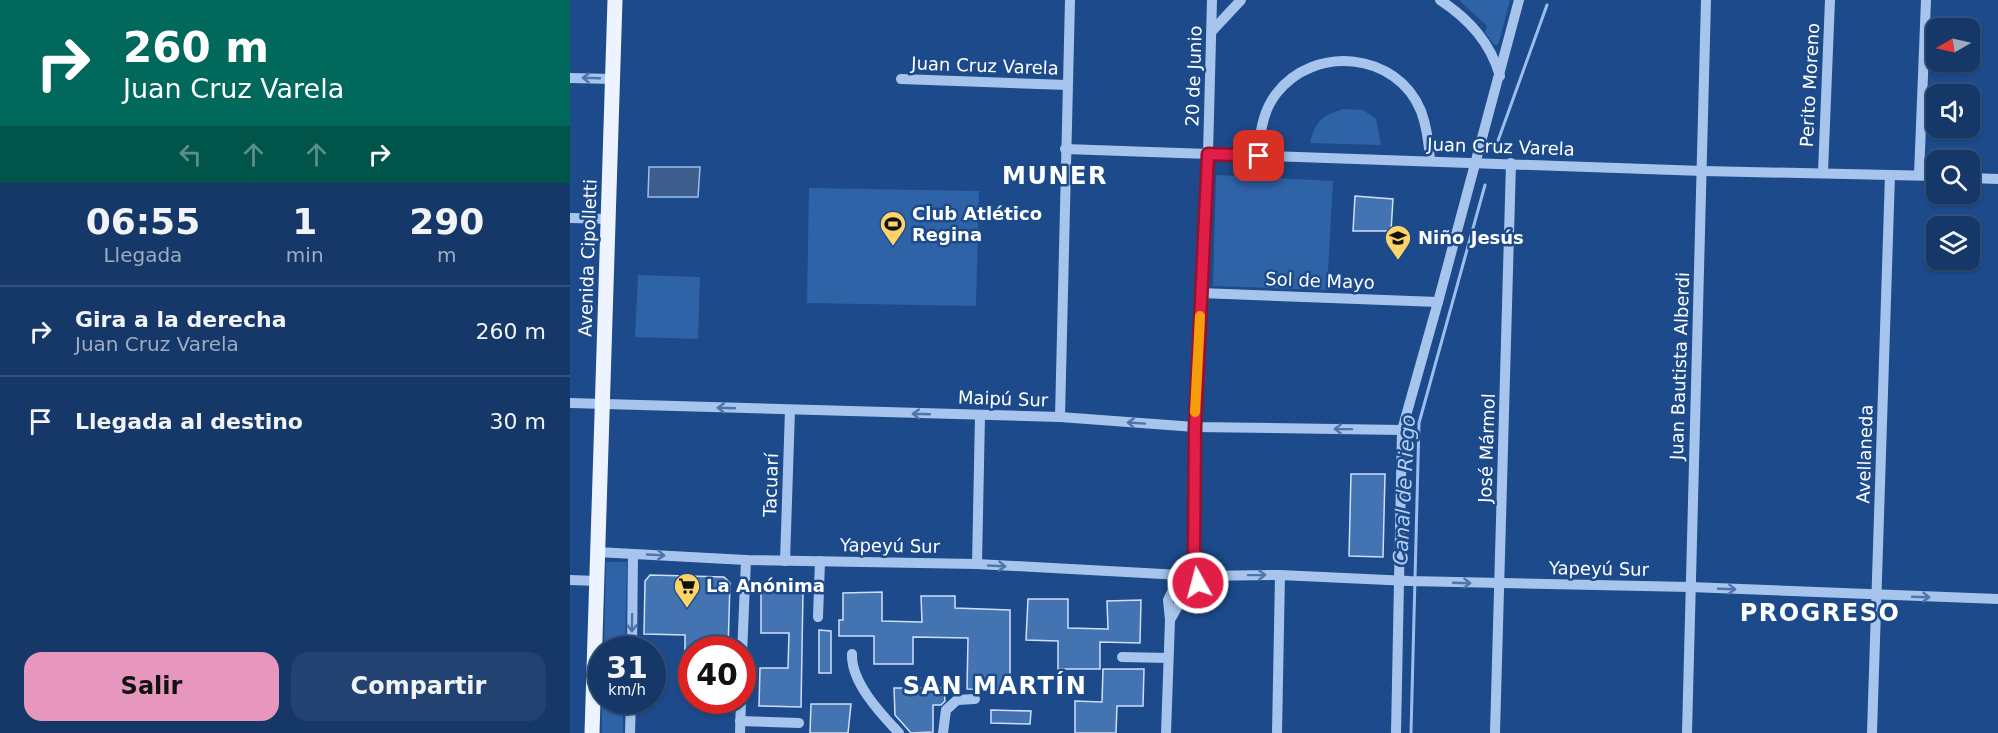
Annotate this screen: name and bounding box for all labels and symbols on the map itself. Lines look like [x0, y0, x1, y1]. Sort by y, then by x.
north arrow [1926, 18, 1980, 72]
street label: Perito Moreno [1796, 22, 1823, 148]
street label: 20 de Junio [1181, 25, 1206, 127]
street label: Juan Cruz Varela [910, 52, 1059, 79]
one-way arrow [582, 73, 602, 84]
pin [1233, 130, 1284, 181]
street label: Juan Cruz Varela [1426, 133, 1575, 160]
district label: MUNER [1002, 162, 1108, 190]
street label: Avenida Cipolletti [574, 179, 601, 337]
place label: Club Atlético Regina [912, 203, 1042, 245]
sports icon: Club Atlético Regina [878, 209, 908, 247]
school or university icon: Niño Jesús [1383, 223, 1413, 261]
place label: Niño Jesús [1418, 227, 1524, 248]
street label: Sol de Mayo [1265, 268, 1375, 293]
street label: Juan Bautista Alberdi [1666, 272, 1693, 461]
street label: Maipú Sur [957, 386, 1049, 411]
street label: José Mármol [1474, 393, 1499, 504]
one-way arrow [716, 402, 736, 414]
street label: Avellaneda [1852, 404, 1877, 504]
one-way arrow [911, 408, 931, 419]
water label: Canal de Riego [1388, 414, 1420, 566]
one-way arrow [1127, 417, 1147, 428]
one-way arrow [1334, 423, 1354, 435]
street label: Tacuarí [759, 452, 782, 518]
street label: Yapeyú Sur [839, 534, 941, 557]
one-way arrow [645, 549, 665, 560]
position arrow [1166, 551, 1230, 615]
street label: Yapeyú Sur [1548, 557, 1650, 580]
one-way arrow [987, 560, 1007, 571]
one-way arrow [1246, 569, 1266, 581]
supermarket icon: La Anónima [672, 571, 702, 609]
place label: La Anónima [706, 575, 825, 596]
one-way arrow [1451, 577, 1471, 588]
one-way arrow [1716, 583, 1736, 595]
one-way arrow [1911, 591, 1931, 602]
district label: PROGRESO [1740, 599, 1900, 627]
one-way arrow [626, 612, 638, 632]
speed limit sign: 40 [678, 636, 756, 714]
district label: SAN MARTÍN [903, 671, 1087, 700]

